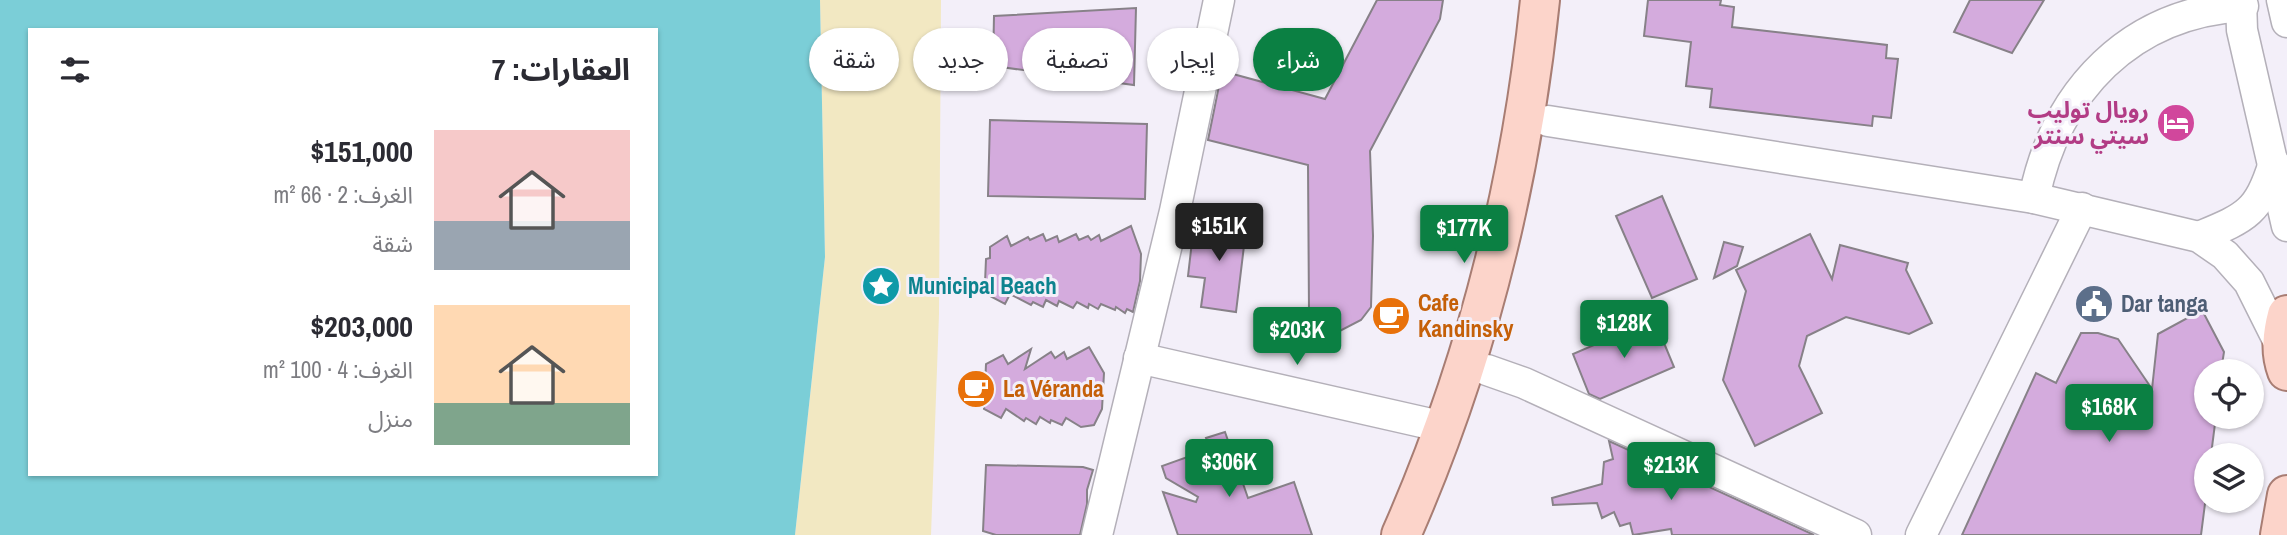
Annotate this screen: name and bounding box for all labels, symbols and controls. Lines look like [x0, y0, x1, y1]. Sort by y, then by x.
chip: شقة [809, 28, 899, 91]
chip: جديد [913, 28, 1008, 91]
chip: تصفية [1022, 28, 1133, 91]
chip: إيجار [1147, 28, 1239, 91]
chip: شراء [1253, 28, 1344, 91]
text: العقارات: 7 [492, 49, 630, 89]
icon: filters [56, 51, 94, 89]
place label: رويال توليب سيتي سنتر [2027, 94, 2149, 154]
hotel icon: رويال توليب سيتي سنتر [2155, 102, 2197, 144]
text: $151,000 [310, 131, 413, 171]
icon: home [490, 158, 574, 242]
text: الغرف: 2 · 66 m² [274, 179, 413, 210]
pin: $151K [1170, 204, 1268, 263]
pin: $177K [1415, 205, 1513, 265]
text: $151K [1191, 210, 1247, 241]
text: $177K [1436, 212, 1492, 243]
text: شقة [372, 228, 413, 259]
place icon: Municipal Beach [860, 265, 902, 307]
place label: Municipal Beach [908, 270, 1057, 301]
public building icon: Dar tanga [2073, 283, 2115, 325]
place label: Cafe Kandinsky [1418, 287, 1514, 344]
place label: Dar tanga [2121, 288, 2208, 319]
cafe icon: Cafe Kandinsky [1370, 295, 1412, 337]
pin: $128K [1575, 300, 1673, 360]
text: $203,000 [310, 306, 413, 346]
text: $128K [1596, 307, 1652, 338]
pin: $203K [1248, 308, 1346, 367]
text: $203K [1269, 314, 1325, 345]
icon: home [490, 333, 574, 417]
text: الغرف: 4 · 100 m² [263, 354, 413, 385]
map controls [2194, 359, 2264, 513]
button: locate [2194, 359, 2264, 429]
cafe icon: La Véranda [955, 368, 997, 410]
place label: La Véranda [1003, 373, 1104, 404]
pin: $168K [2060, 384, 2158, 444]
text: $168K [2081, 391, 2137, 422]
text: منزل [368, 403, 413, 434]
pin: $306K [1180, 440, 1278, 499]
pin: $213K [1622, 442, 1720, 502]
button: layers [2194, 443, 2264, 513]
text: $306K [1201, 446, 1257, 477]
text: $213K [1643, 449, 1699, 480]

